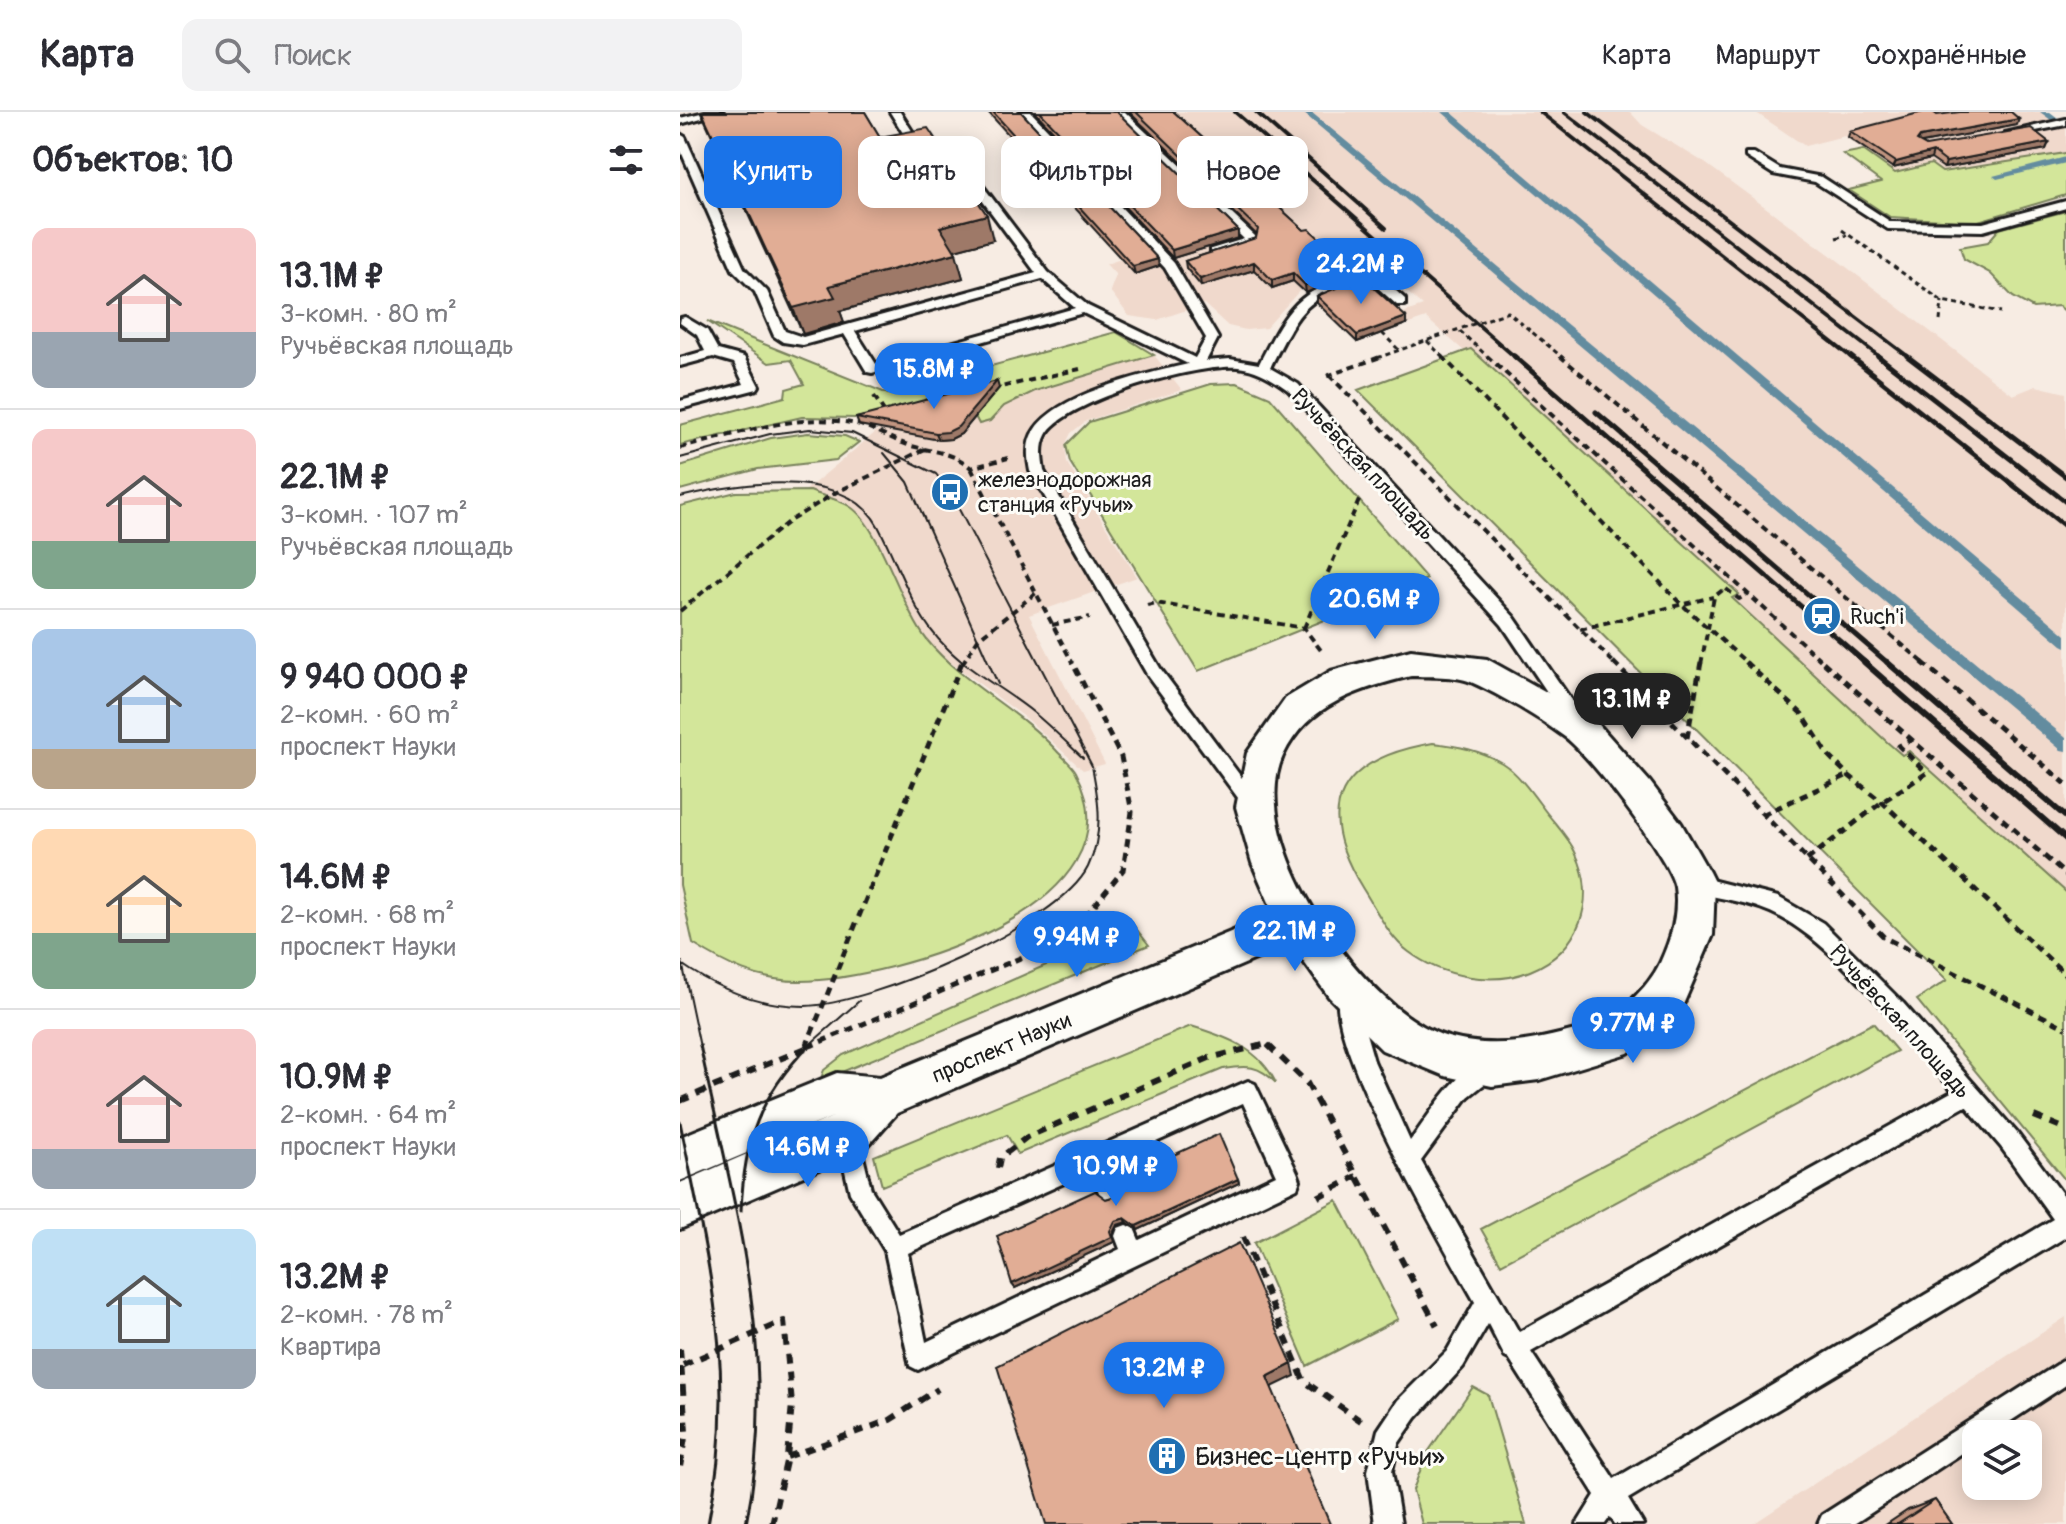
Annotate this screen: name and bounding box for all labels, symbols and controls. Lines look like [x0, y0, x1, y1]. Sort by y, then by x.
search box [182, 19, 742, 91]
text: Карта [40, 31, 134, 79]
icon: search [210, 33, 254, 77]
text: Поиск [274, 37, 352, 74]
text: Карта [1602, 38, 1671, 73]
text: Маршрут [1715, 38, 1821, 73]
text: Сохранённые [1865, 38, 2026, 73]
chip: Купить [704, 136, 842, 208]
chip: Снять [858, 136, 985, 208]
chip: Фильтры [1001, 136, 1161, 208]
chip: Новое [1177, 136, 1308, 208]
icon: filters [604, 138, 648, 182]
text: Объектов: 10 [32, 139, 233, 182]
pin: 24.2M ₽ [1287, 238, 1435, 306]
text: 24.2M ₽ [1316, 248, 1406, 280]
text: 13.1M ₽ [280, 255, 385, 298]
icon: home [96, 260, 192, 356]
text: 3-комн. · 80 m² [280, 298, 457, 330]
text: Ручьёвская площадь [280, 330, 514, 362]
pin: 15.8M ₽ [860, 343, 1008, 411]
text: 15.8M ₽ [892, 353, 976, 385]
street label: Ручьёвская площадь [1285, 383, 1441, 547]
text: 22.1M ₽ [280, 456, 391, 499]
icon: home [96, 461, 192, 557]
place label: железнодорожная станция «Ручьи» [978, 466, 1152, 519]
bus stop icon: железнодорожная станция «Ручьи» [929, 471, 971, 513]
text: 3-комн. · 107 m² [280, 499, 468, 531]
text: Ручьёвская площадь [280, 531, 514, 563]
pin: 20.6M ₽ [1301, 573, 1449, 641]
text: 20.6M ₽ [1328, 583, 1422, 615]
station icon: Ruch'i [1801, 595, 1843, 637]
place label: Ruch'i [1850, 603, 1904, 631]
text: 9 940 000 ₽ [280, 656, 470, 699]
icon: home [96, 661, 192, 757]
pin: 13.1M ₽ [1558, 673, 1706, 741]
text: 13.1M ₽ [1592, 683, 1672, 715]
text: 2-комн. · 60 m² [280, 699, 459, 731]
text: проспект Науки [280, 731, 455, 763]
text: 14.6M ₽ [280, 856, 393, 899]
icon: home [96, 861, 192, 957]
text: 2-комн. · 68 m² [280, 899, 454, 931]
pin: 22.1M ₽ [1221, 905, 1369, 973]
pin: 9.94M ₽ [1003, 911, 1151, 979]
text: 22.1M ₽ [1253, 915, 1337, 947]
text: 9.94M ₽ [1033, 921, 1121, 953]
text: проспект Науки [280, 931, 455, 963]
street label: Ручьёвская площадь [1824, 939, 1977, 1105]
pin: 9.77M ₽ [1559, 997, 1707, 1065]
street label: проспект Науки [928, 1006, 1075, 1090]
text: 9.77M ₽ [1590, 1007, 1676, 1039]
text: 10.9M ₽ [280, 1056, 394, 1099]
icon: home [96, 1061, 192, 1157]
text: 2-комн. · 64 m² [280, 1099, 456, 1131]
pin: 14.6M ₽ [734, 1121, 882, 1189]
text: проспект Науки [280, 1131, 455, 1163]
text: 14.6M ₽ [765, 1131, 851, 1163]
pin: 10.9M ₽ [1042, 1140, 1190, 1208]
text: 10.9M ₽ [1073, 1150, 1159, 1182]
text: 13.2M ₽ [280, 1256, 391, 1299]
icon: home [96, 1261, 192, 1357]
text: 2-комн. · 78 m² [280, 1299, 453, 1331]
text: Квартира [280, 1331, 381, 1363]
pin: 13.2M ₽ [1090, 1342, 1238, 1410]
text: 13.2M ₽ [1122, 1352, 1206, 1384]
map controls [1962, 1420, 2042, 1500]
button: layers [1962, 1420, 2042, 1500]
building icon: Бизнес-центр «Ручьи» [1146, 1435, 1188, 1477]
place label: Бизнес-центр «Ручьи» [1195, 1441, 1445, 1473]

